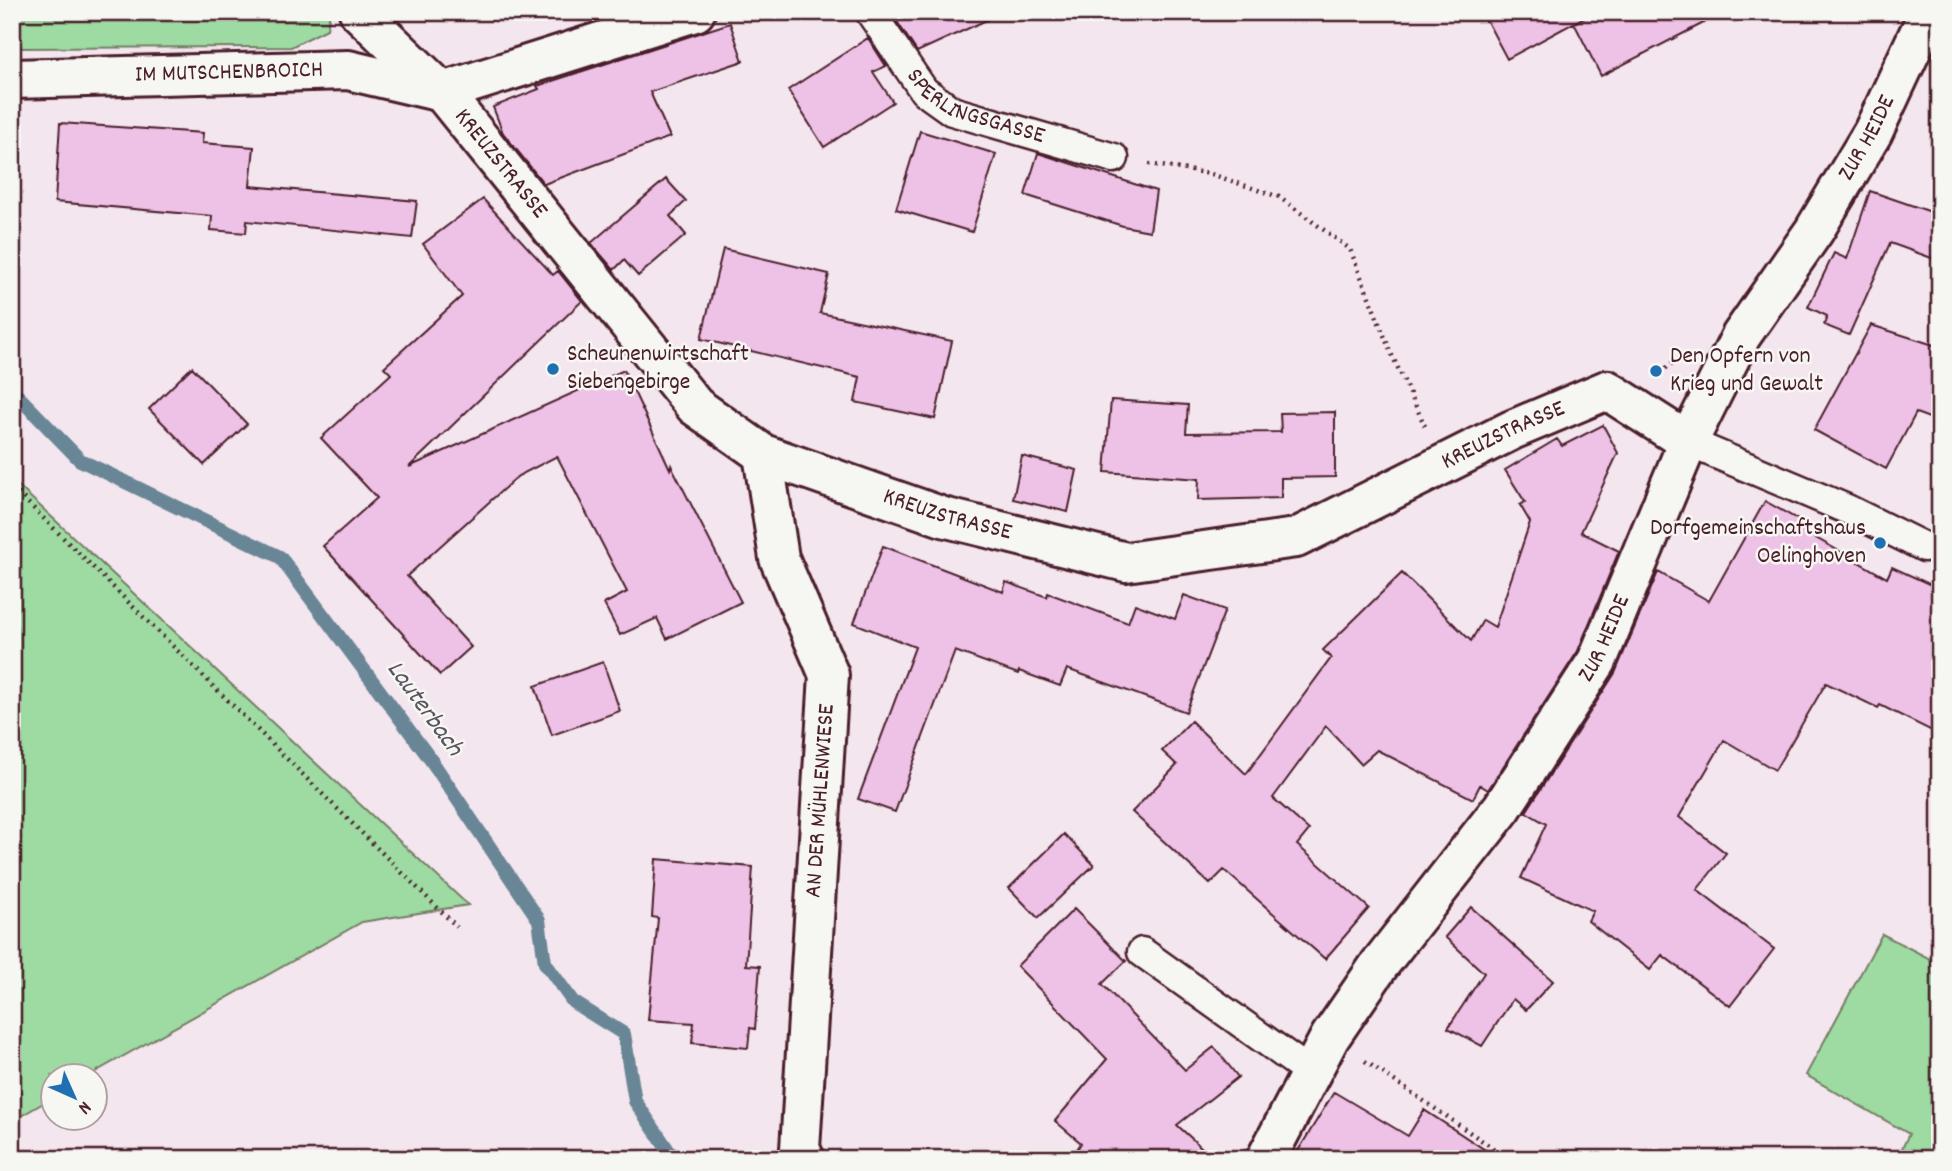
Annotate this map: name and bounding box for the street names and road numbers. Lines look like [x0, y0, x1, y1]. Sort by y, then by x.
street label: IM MUTSCHENBROICH [134, 54, 323, 93]
street label: SPERLINGSGASSE [897, 62, 1049, 154]
street label: ZUR HEIDE [1830, 90, 1905, 188]
street label: KREUZSTRASSE [445, 102, 555, 227]
street label: KREUZSTRASSE [1436, 392, 1571, 479]
street label: KREUZSTRASSE [878, 480, 1015, 550]
street label: ZUR HEIDE [1570, 589, 1640, 690]
street label: AN DER MÜHLENWIESE [797, 703, 845, 899]

